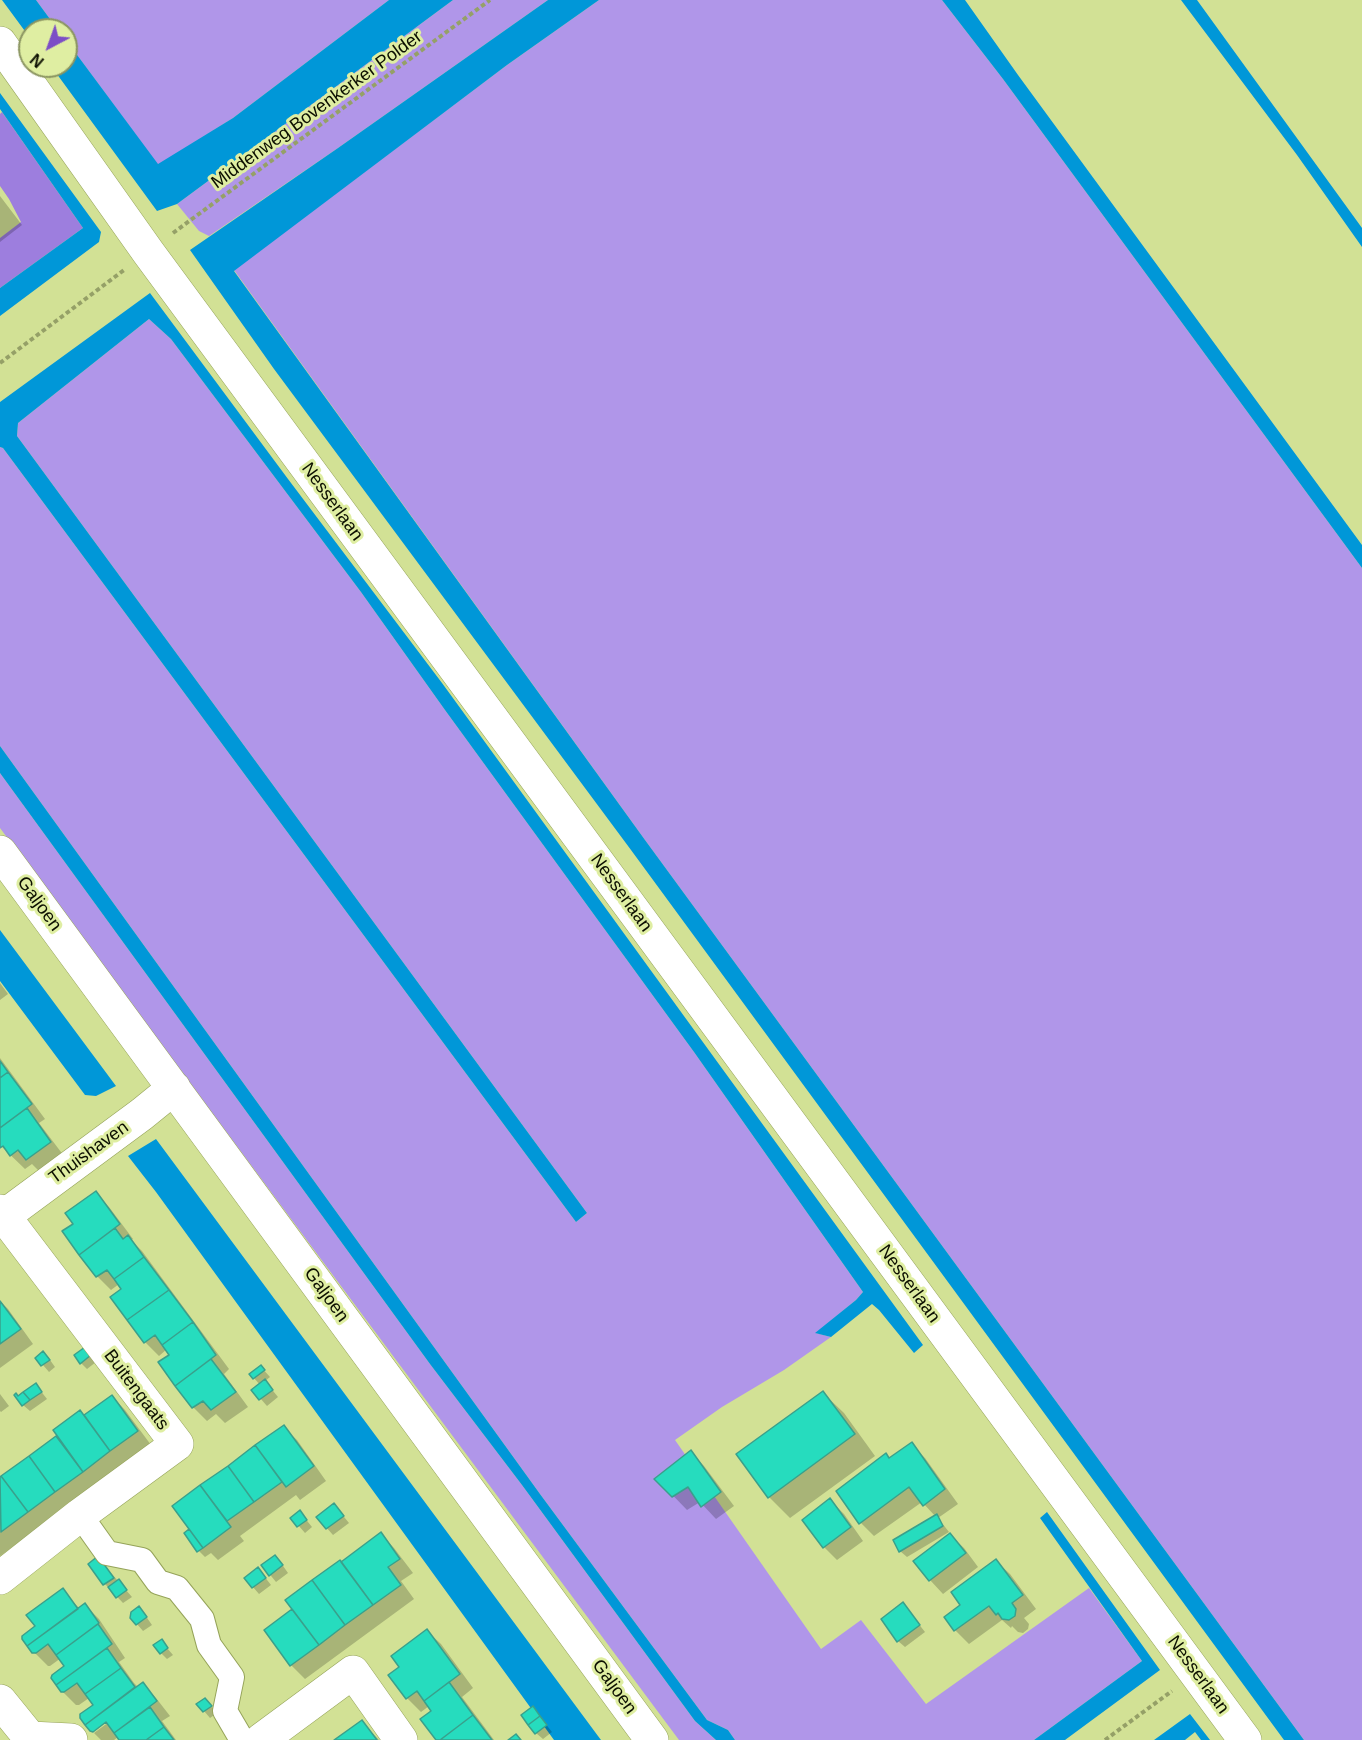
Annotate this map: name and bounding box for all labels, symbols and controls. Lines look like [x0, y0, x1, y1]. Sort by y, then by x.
north arrow [18, 18, 78, 78]
street label: Middenweg Bovenkerker Polder [207, 26, 427, 194]
text: N [27, 50, 47, 71]
street label: Nesserlaan [297, 459, 367, 545]
street label: Nesserlaan [586, 850, 656, 936]
street label: Galjoen [12, 873, 66, 935]
street label: Thuishaven [45, 1117, 133, 1189]
street label: Nesserlaan [874, 1241, 944, 1327]
street label: Galjoen [299, 1264, 353, 1326]
street label: Buitengaats [99, 1346, 173, 1434]
street label: Nesserlaan [1163, 1632, 1233, 1718]
street label: Galjoen [587, 1656, 641, 1718]

